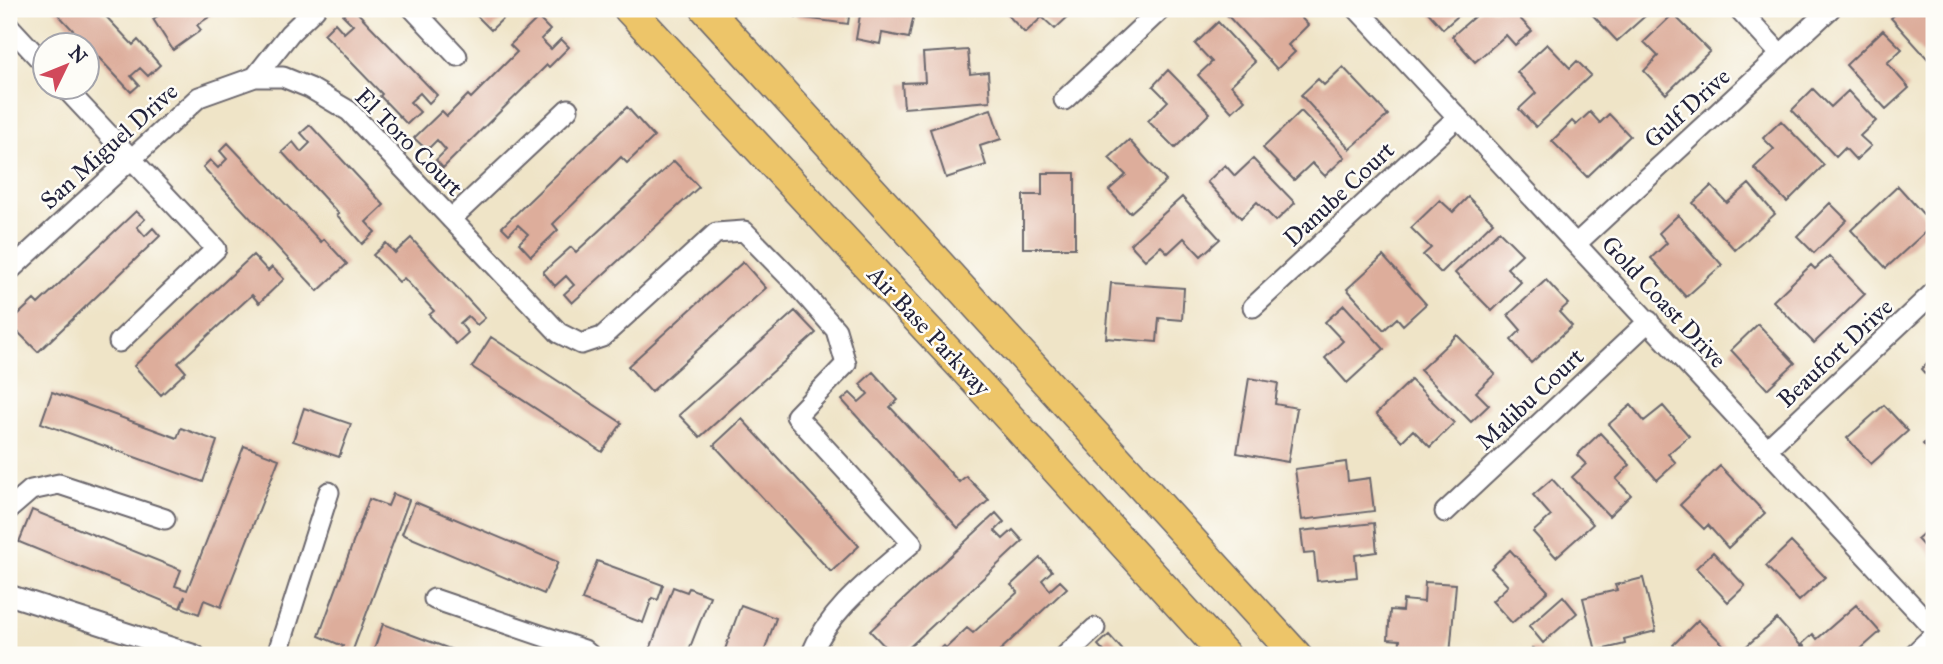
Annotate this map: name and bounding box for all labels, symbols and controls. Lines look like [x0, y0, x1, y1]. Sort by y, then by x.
north arrow [32, 32, 102, 102]
text: N [64, 41, 92, 68]
street label: Gulf Drive [1638, 62, 1736, 154]
street label: San Miguel Drive [34, 76, 184, 216]
street label: El Toro Court [349, 82, 470, 203]
street label: Danube Court [1277, 135, 1401, 253]
street label: Gold Coast Drive [1595, 230, 1733, 374]
street label: Air Base Parkway [860, 259, 997, 403]
street label: Beaufort Drive [1771, 292, 1899, 414]
street label: Malibu Court [1470, 341, 1590, 456]

